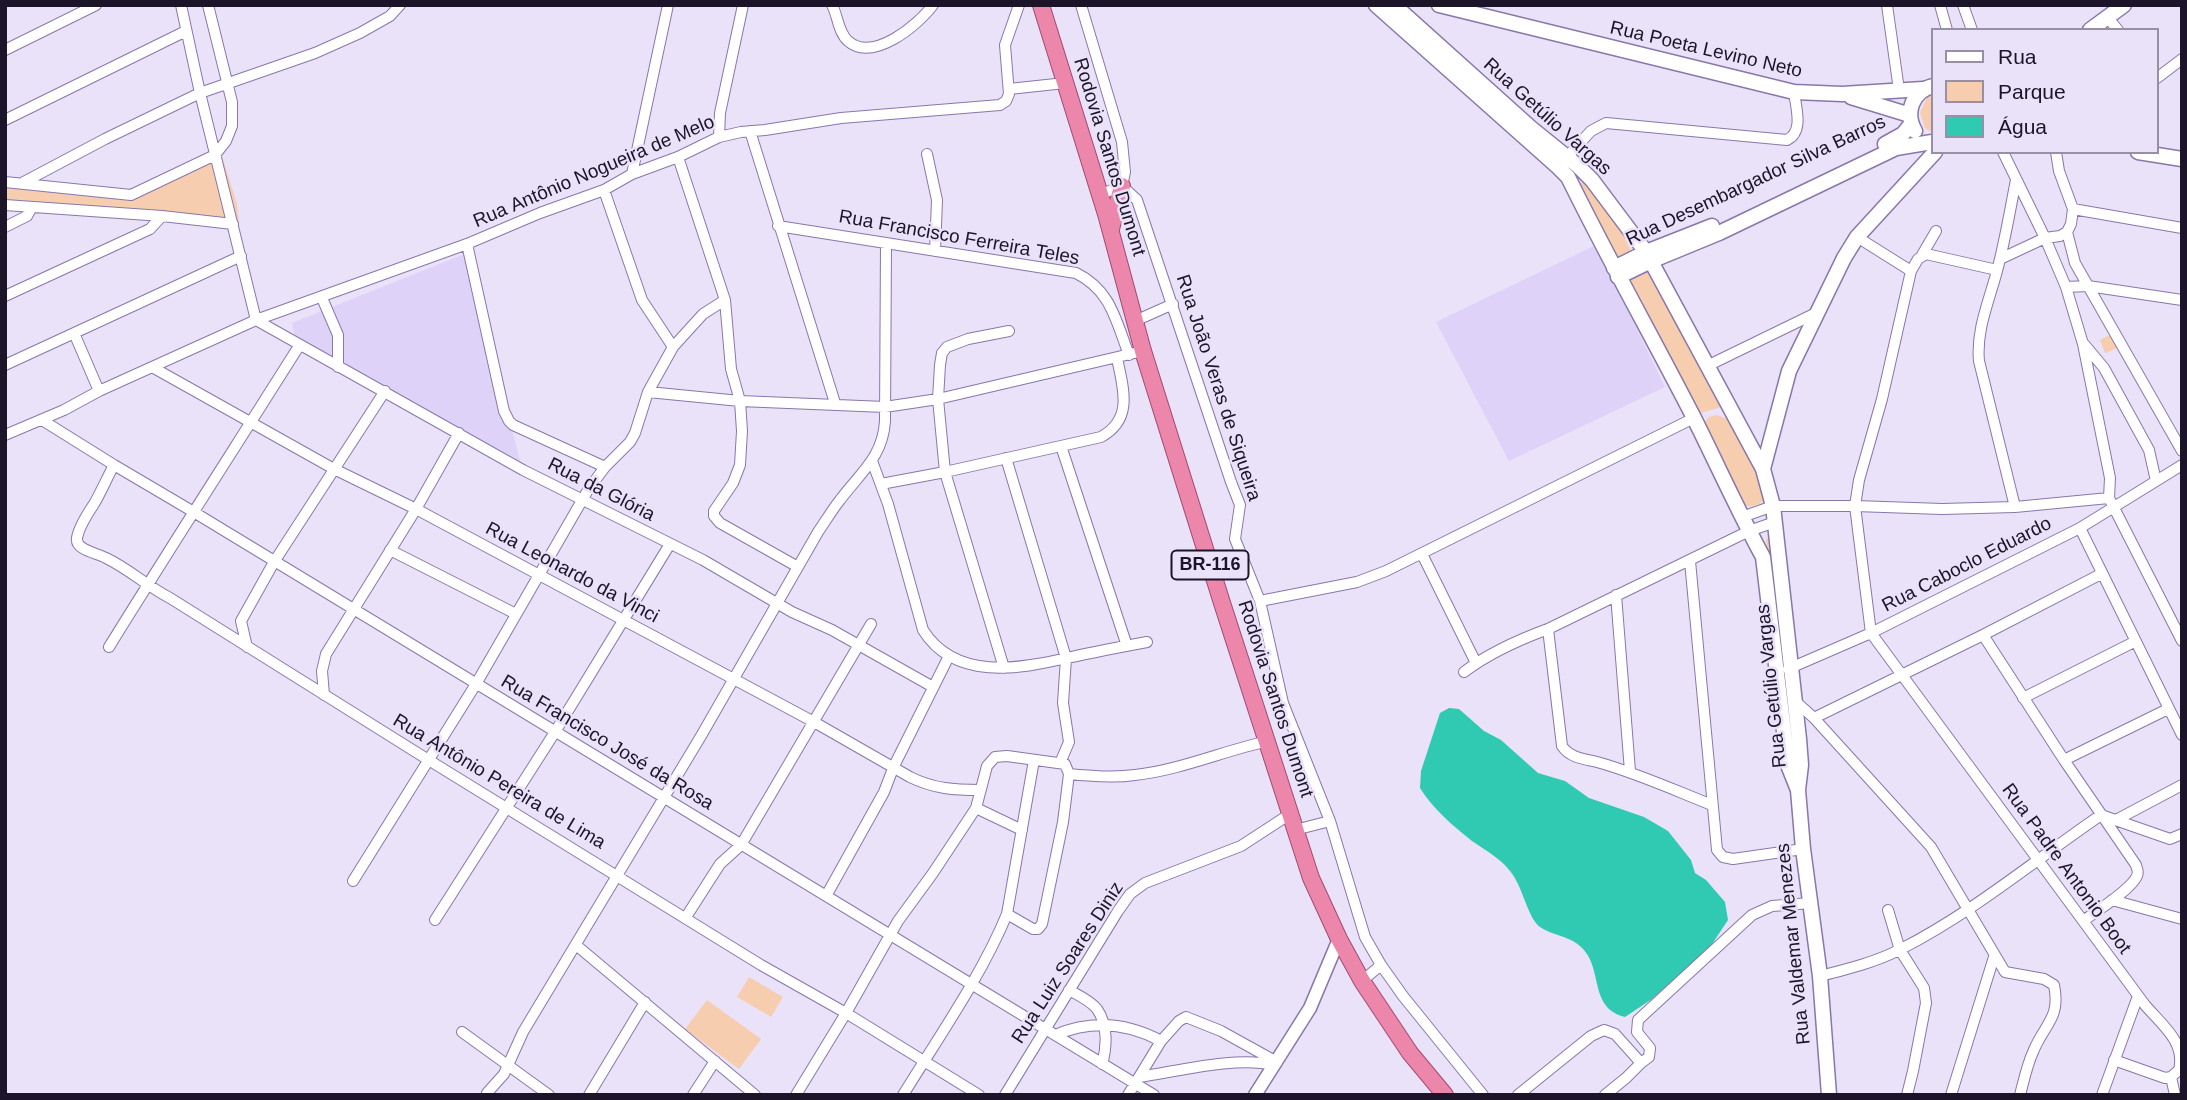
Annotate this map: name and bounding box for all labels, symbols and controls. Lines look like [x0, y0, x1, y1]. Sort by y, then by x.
street label: Rua Poeta Levino Neto [1608, 17, 1804, 83]
legend [1932, 28, 2159, 154]
text: Rua [1998, 45, 2037, 68]
street label: Rua Getúlio Vargas [1478, 54, 1616, 180]
street label: Rodovia Santos Dumont [1068, 55, 1150, 259]
text: Parque [1998, 80, 2066, 103]
street label: Rua Antônio Nogueira de Melo [470, 111, 718, 233]
street label: Rua Desembargador Silva Barros [1622, 111, 1890, 251]
text: Água [1998, 115, 2047, 138]
street label: Rua Francisco Ferreira Teles [837, 206, 1081, 270]
street label: Rua João Veras de Siqueira [1171, 272, 1265, 504]
street label: Rua da Glória [544, 453, 658, 527]
street label: Rua Caboclo Eduardo [1879, 512, 2055, 618]
street label: Rua Leonardo da Vinci [481, 518, 663, 628]
road number: BR-116 [1172, 550, 1248, 580]
street label: Rodovia Santos Dumont [1232, 598, 1318, 800]
street label: Rua Getúlio Vargas [1752, 603, 1792, 769]
street label: Rua Francisco José da Rosa [497, 670, 717, 816]
street label: Rua Antônio Pereira de Lima [389, 709, 609, 855]
street label: Rua Padre Antonio Boot [1997, 779, 2135, 959]
street label: Rua Valdemar Menezes [1772, 842, 1816, 1046]
street label: Rua Luiz Soares Diniz [1007, 878, 1129, 1048]

